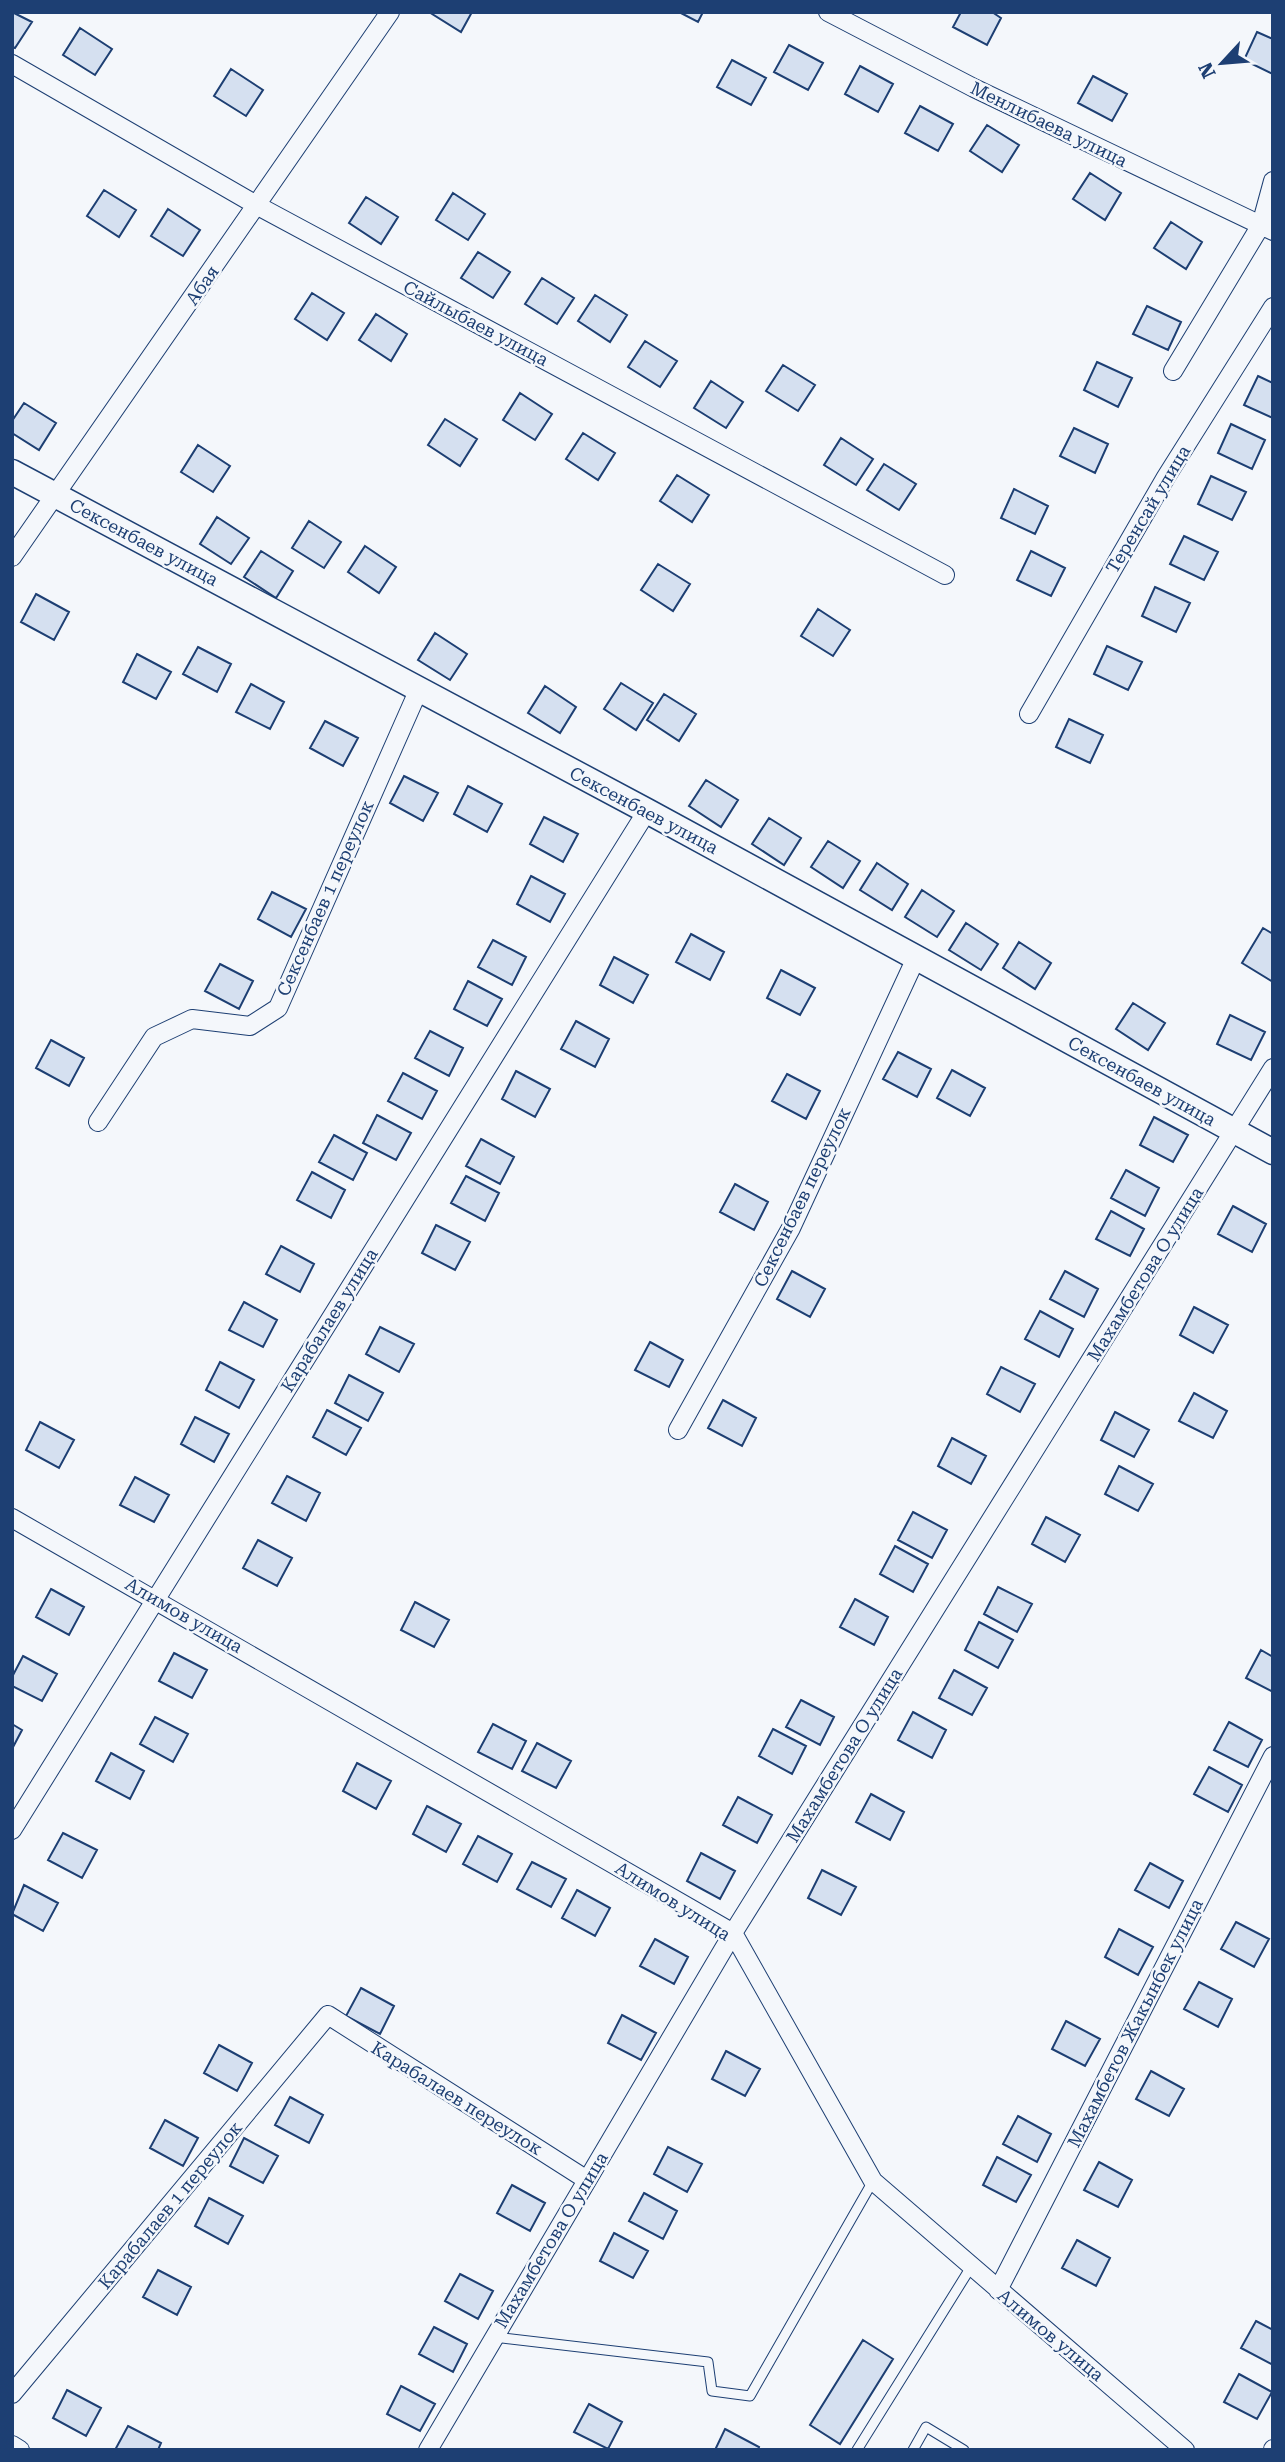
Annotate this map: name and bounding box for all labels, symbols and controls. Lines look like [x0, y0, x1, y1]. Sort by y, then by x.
north arrow [1187, 28, 1257, 98]
text: N [1193, 58, 1221, 82]
street label: Менлибаева улица [967, 77, 1131, 171]
street label: Абая [181, 261, 223, 309]
street label: Сайлыбаев улица [400, 276, 552, 370]
street label: Теренсай улица [1102, 441, 1195, 577]
street label: Сексенбаев улица [66, 494, 222, 590]
street label: Сексенбаев улица [566, 762, 722, 858]
street label: Сексенбаев 1 переулок [272, 797, 378, 999]
street label: Сексенбаев улица [1065, 1032, 1220, 1130]
street label: Сексенбаев переулок [749, 1104, 855, 1290]
street label: Махамбетова О улица [1083, 1183, 1208, 1365]
street label: Карабалаев улица [276, 1244, 382, 1396]
street label: Алимов улица [122, 1573, 247, 1657]
street label: Махамбетова О улица [782, 1664, 907, 1846]
street label: Алимов улица [612, 1857, 735, 1945]
street label: Махамбетов Жакынбек улица [1063, 1895, 1207, 2151]
street label: Карабалаев переулок [368, 2037, 546, 2159]
street label: Карабалаев 1 переулок [94, 2117, 246, 2293]
street label: Махамбетова О улица [490, 2148, 612, 2332]
street label: Алимов улица [994, 2285, 1108, 2386]

